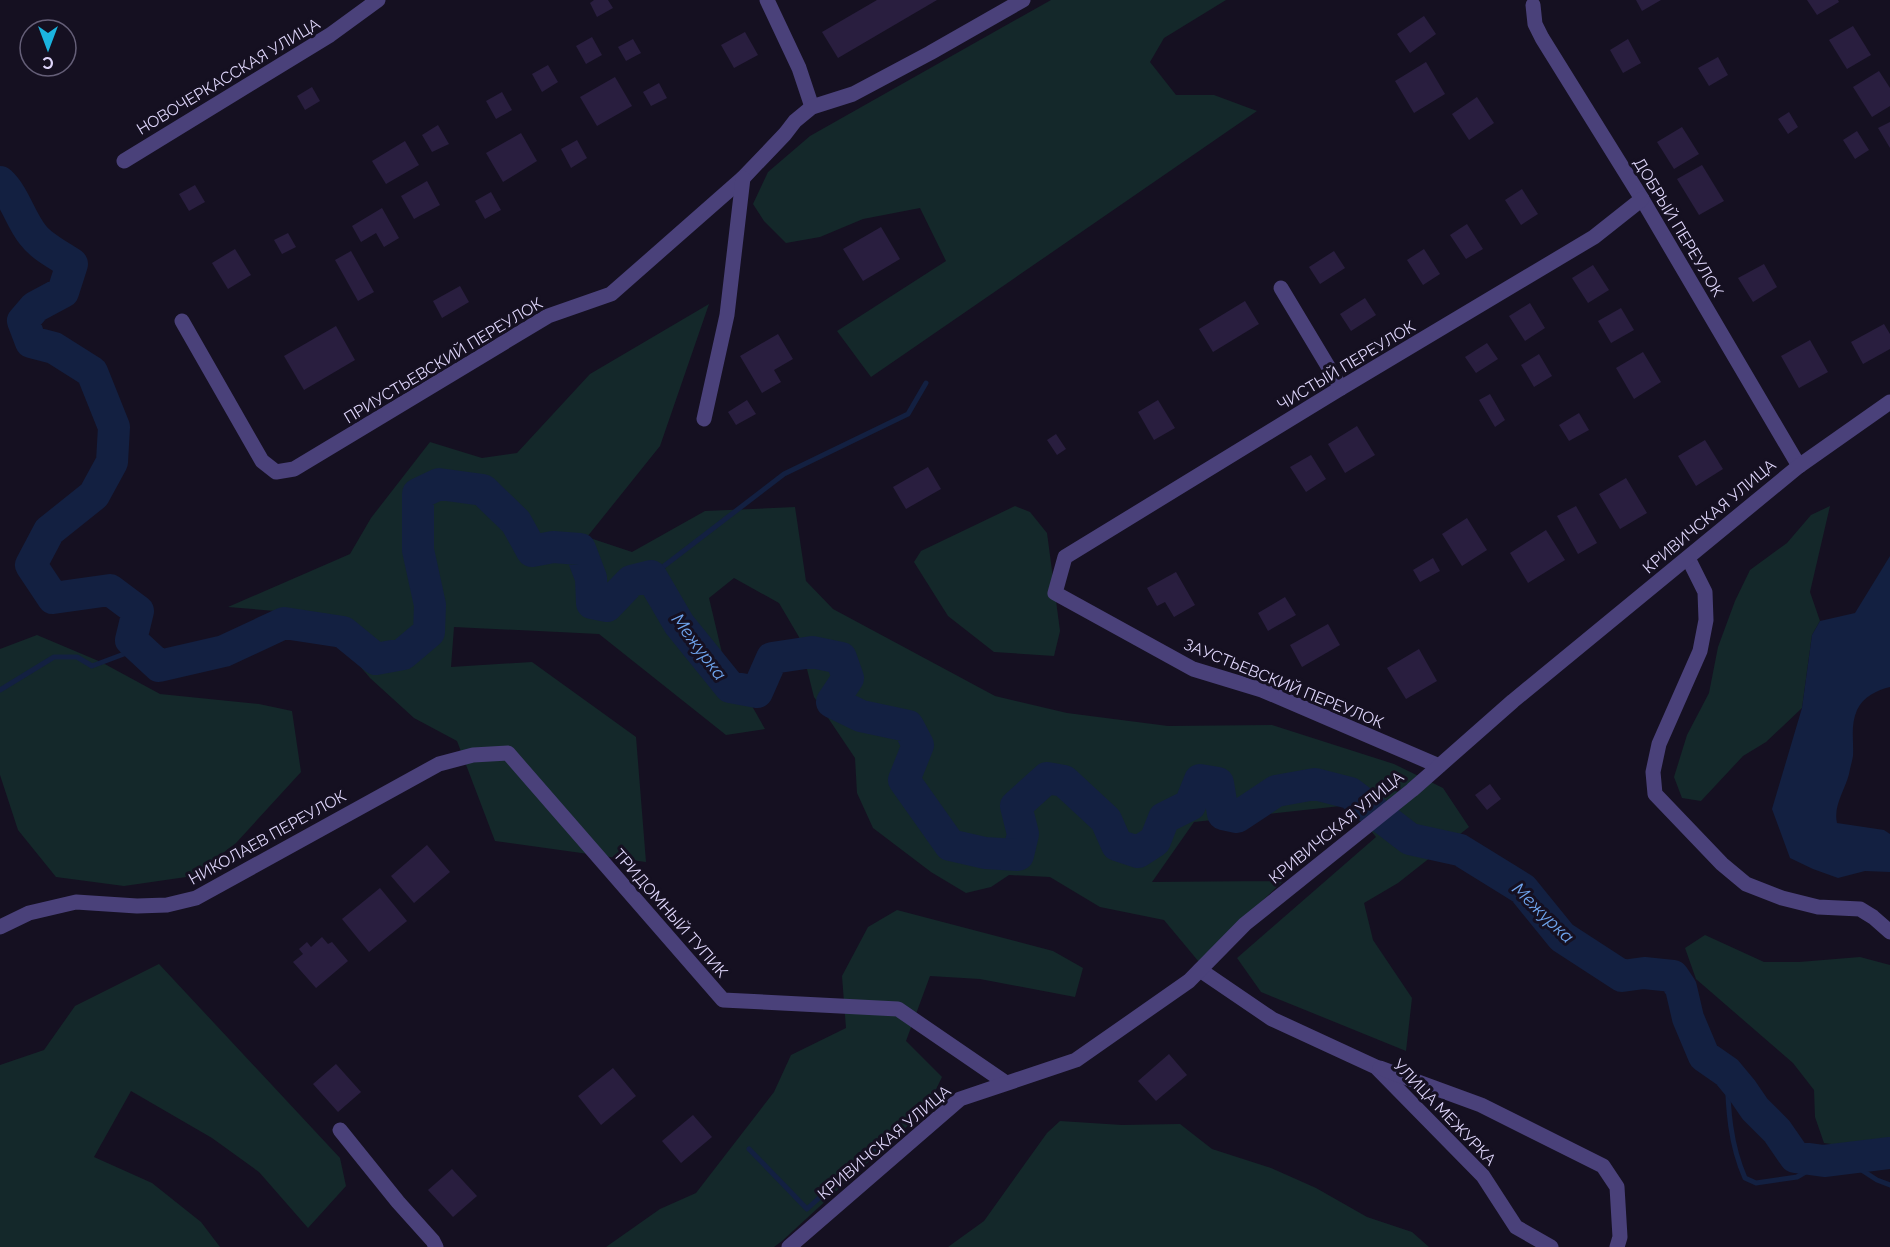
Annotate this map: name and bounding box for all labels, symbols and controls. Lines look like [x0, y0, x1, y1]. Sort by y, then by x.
street label: НОВОЧЕРКАССКАЯ УЛИЦА [133, 14, 323, 139]
north arrow [18, 18, 78, 78]
text: С [42, 53, 53, 72]
street label: ДОБРЫЙ ПЕРЕУЛОК [1630, 154, 1728, 300]
street label: ПРИУСТЬЕВСКИЙ ПЕРЕУЛОК [341, 293, 546, 427]
street label: ЧИСТЫЙ ПЕРЕУЛОК [1274, 317, 1419, 414]
street label: КРИВИЧСКАЯ УЛИЦА [1639, 455, 1780, 578]
water label: Межурка [668, 609, 731, 684]
street label: ЗАУСТЬЕВСКИЙ ПЕРЕУЛОК [1181, 635, 1387, 732]
street label: КРИВИЧСКАЯ УЛИЦА [1265, 767, 1408, 888]
street label: НИКОЛАЕВ ПЕРЕУЛОК [185, 786, 349, 889]
street label: ТРИДОМНЫЙ ТУПИК [610, 845, 732, 982]
water label: Межурка [1508, 878, 1579, 947]
street label: УЛИЦА МЕЖУРКА [1389, 1055, 1500, 1169]
street label: КРИВИЧСКАЯ УЛИЦА [814, 1081, 955, 1204]

